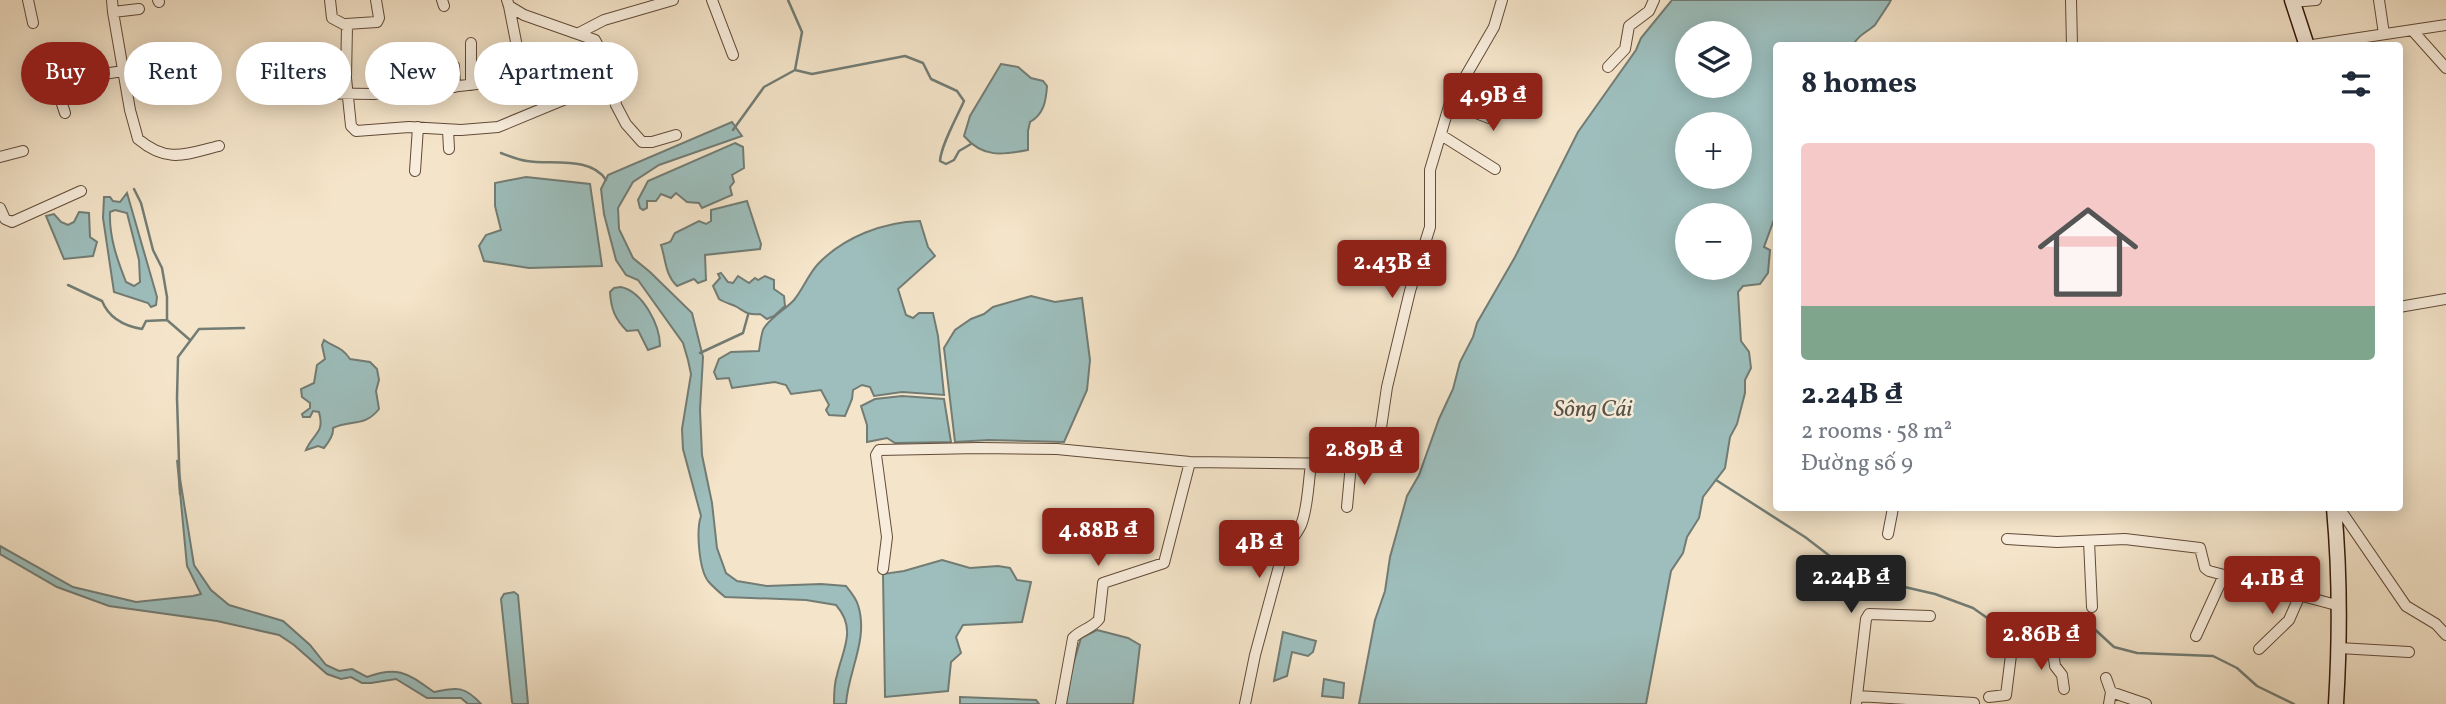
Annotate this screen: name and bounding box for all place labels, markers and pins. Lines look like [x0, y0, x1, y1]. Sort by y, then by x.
pin: 4.9B ₫ [1436, 74, 1550, 133]
pin: 2.43B ₫ [1327, 240, 1457, 300]
pin: 2.89B ₫ [1299, 428, 1429, 487]
pin: 4.88B ₫ [1033, 508, 1163, 568]
pin: 4B ₫ [1218, 520, 1300, 580]
pin: 2.24B ₫ [1786, 556, 1916, 615]
pin: 4.1B ₫ [2215, 556, 2329, 616]
pin: 2.86B ₫ [1976, 612, 2106, 672]

